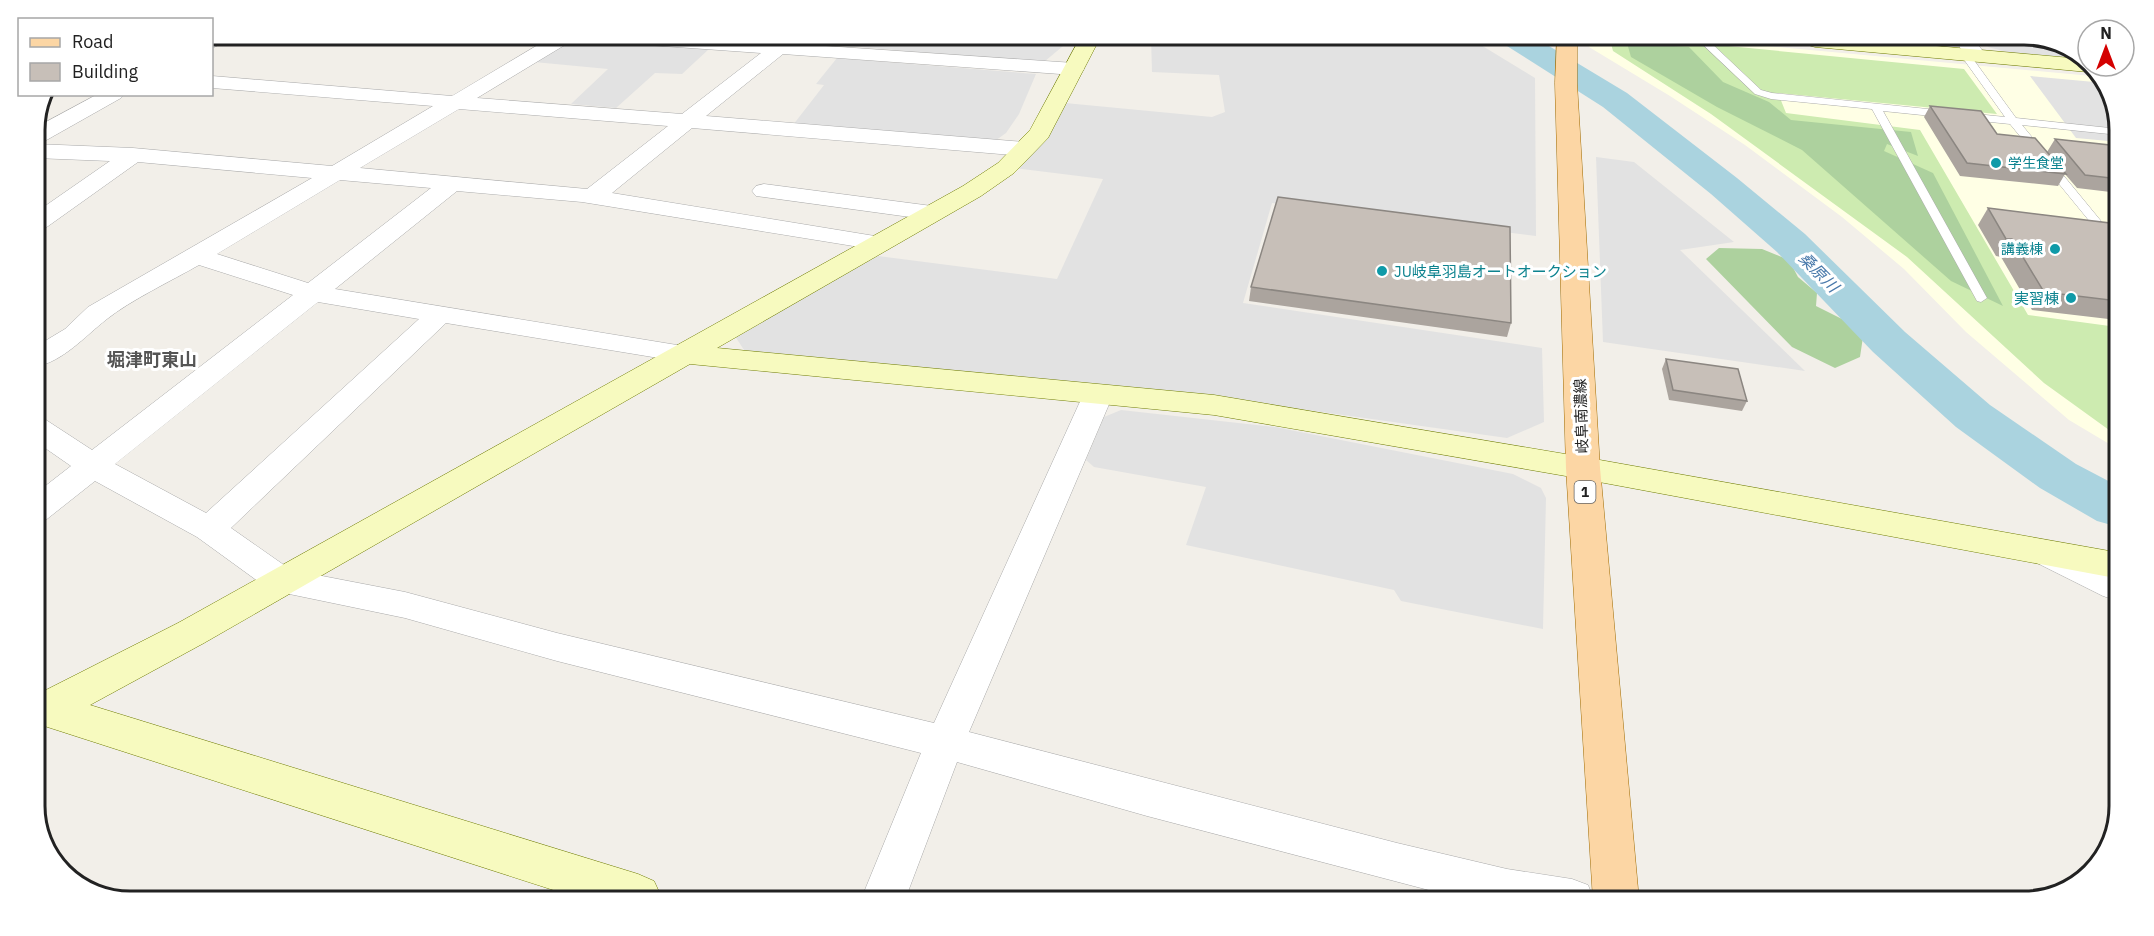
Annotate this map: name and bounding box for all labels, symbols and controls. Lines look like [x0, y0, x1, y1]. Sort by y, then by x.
legend [18, 18, 213, 96]
north arrow [2076, 18, 2136, 78]
text: N [2100, 23, 2112, 43]
text: Road [72, 30, 113, 53]
text: Building [72, 60, 139, 83]
place label: 学生食堂 [2008, 154, 2064, 172]
marker: 学生食堂 [1989, 156, 2003, 170]
place label: 講義棟 [2001, 240, 2043, 258]
marker: 講義棟 [2048, 242, 2062, 256]
water label: 桑原川 [1795, 248, 1844, 297]
place label: JU岐阜羽島オートオークション [1394, 262, 1607, 281]
marker: JU岐阜羽島オートオークション [1375, 264, 1389, 278]
place label: 実習棟 [2014, 289, 2059, 308]
marker: 実習棟 [2064, 291, 2078, 305]
district label: 堀津町東山 [107, 348, 197, 371]
street label: 岐阜南濃線 [1570, 378, 1592, 454]
road number: 1 [1574, 481, 1596, 503]

